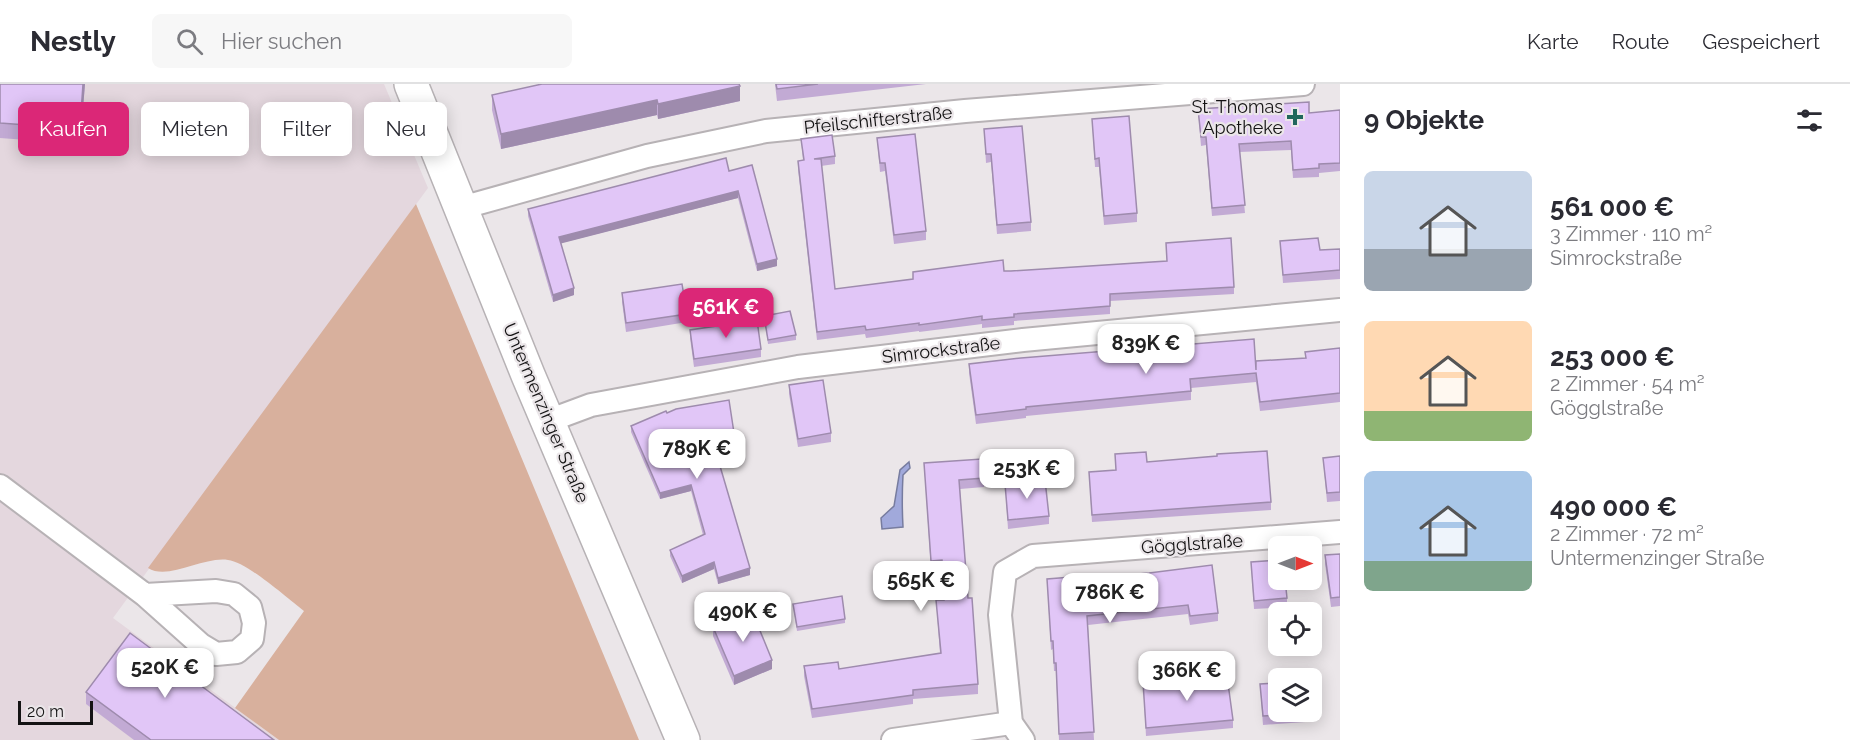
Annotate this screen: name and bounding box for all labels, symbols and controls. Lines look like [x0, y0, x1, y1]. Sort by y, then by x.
search box [152, 14, 572, 68]
text: Nestly [30, 25, 116, 58]
icon: search [173, 25, 206, 58]
text: Hier suchen [221, 28, 342, 54]
text: Karte [1527, 29, 1579, 54]
text: Route [1612, 29, 1669, 54]
text: Gespeichert [1702, 29, 1820, 54]
place label: St. Thomas Apotheke [1192, 96, 1283, 138]
street label: Pfeilschifterstraße [803, 101, 954, 138]
chip: Kaufen [18, 102, 129, 156]
chip: Mieten [141, 102, 249, 156]
chip: Filter [261, 102, 352, 156]
chip: Neu [364, 102, 447, 156]
icon: filters [1793, 104, 1826, 137]
text: 9 Objekte [1364, 105, 1484, 135]
marker: St. Thomas Apotheke [1288, 110, 1302, 124]
text: 561 000 € [1550, 192, 1674, 222]
icon: home [1412, 195, 1484, 267]
text: 3 Zimmer · 110 m² [1550, 222, 1712, 246]
text: Simrockstraße [1550, 246, 1682, 270]
pin: 561K € [677, 288, 775, 339]
text: 561K € [693, 295, 760, 319]
street label: Untermenzinger Straße [499, 320, 594, 506]
pin: 839K € [1097, 324, 1195, 375]
text: 839K € [1112, 331, 1180, 355]
street label: Simrockstraße [881, 332, 1002, 367]
text: 253 000 € [1550, 342, 1675, 372]
icon: home [1412, 345, 1484, 417]
text: 2 Zimmer · 54 m² [1550, 372, 1705, 396]
text: Gögglstraße [1550, 396, 1663, 420]
pin: 789K € [648, 429, 746, 480]
text: 789K € [663, 436, 731, 460]
pin: 253K € [978, 449, 1076, 500]
text: 253K € [993, 456, 1061, 480]
text: 490 000 € [1550, 492, 1677, 522]
icon: home [1412, 495, 1484, 567]
text: 2 Zimmer · 72 m² [1550, 522, 1704, 546]
street label: Gögglstraße [1140, 529, 1244, 558]
north arrow [1268, 536, 1322, 590]
map controls [1268, 536, 1322, 722]
text: Untermenzinger Straße [1550, 546, 1765, 570]
pin: 565K € [872, 561, 970, 612]
text: 565K € [887, 568, 955, 592]
pin: 786K € [1061, 573, 1159, 624]
text: 786K € [1075, 580, 1145, 604]
pin: 490K € [694, 592, 792, 643]
text: 490K € [708, 599, 778, 623]
button: locate [1268, 602, 1322, 656]
pin: 520K € [116, 648, 214, 699]
pin: 366K € [1138, 651, 1236, 702]
text: 520K € [131, 655, 199, 679]
text: 366K € [1152, 658, 1222, 682]
button: layers [1268, 668, 1322, 722]
scale bar [18, 698, 93, 726]
text: 20 m [27, 702, 64, 721]

